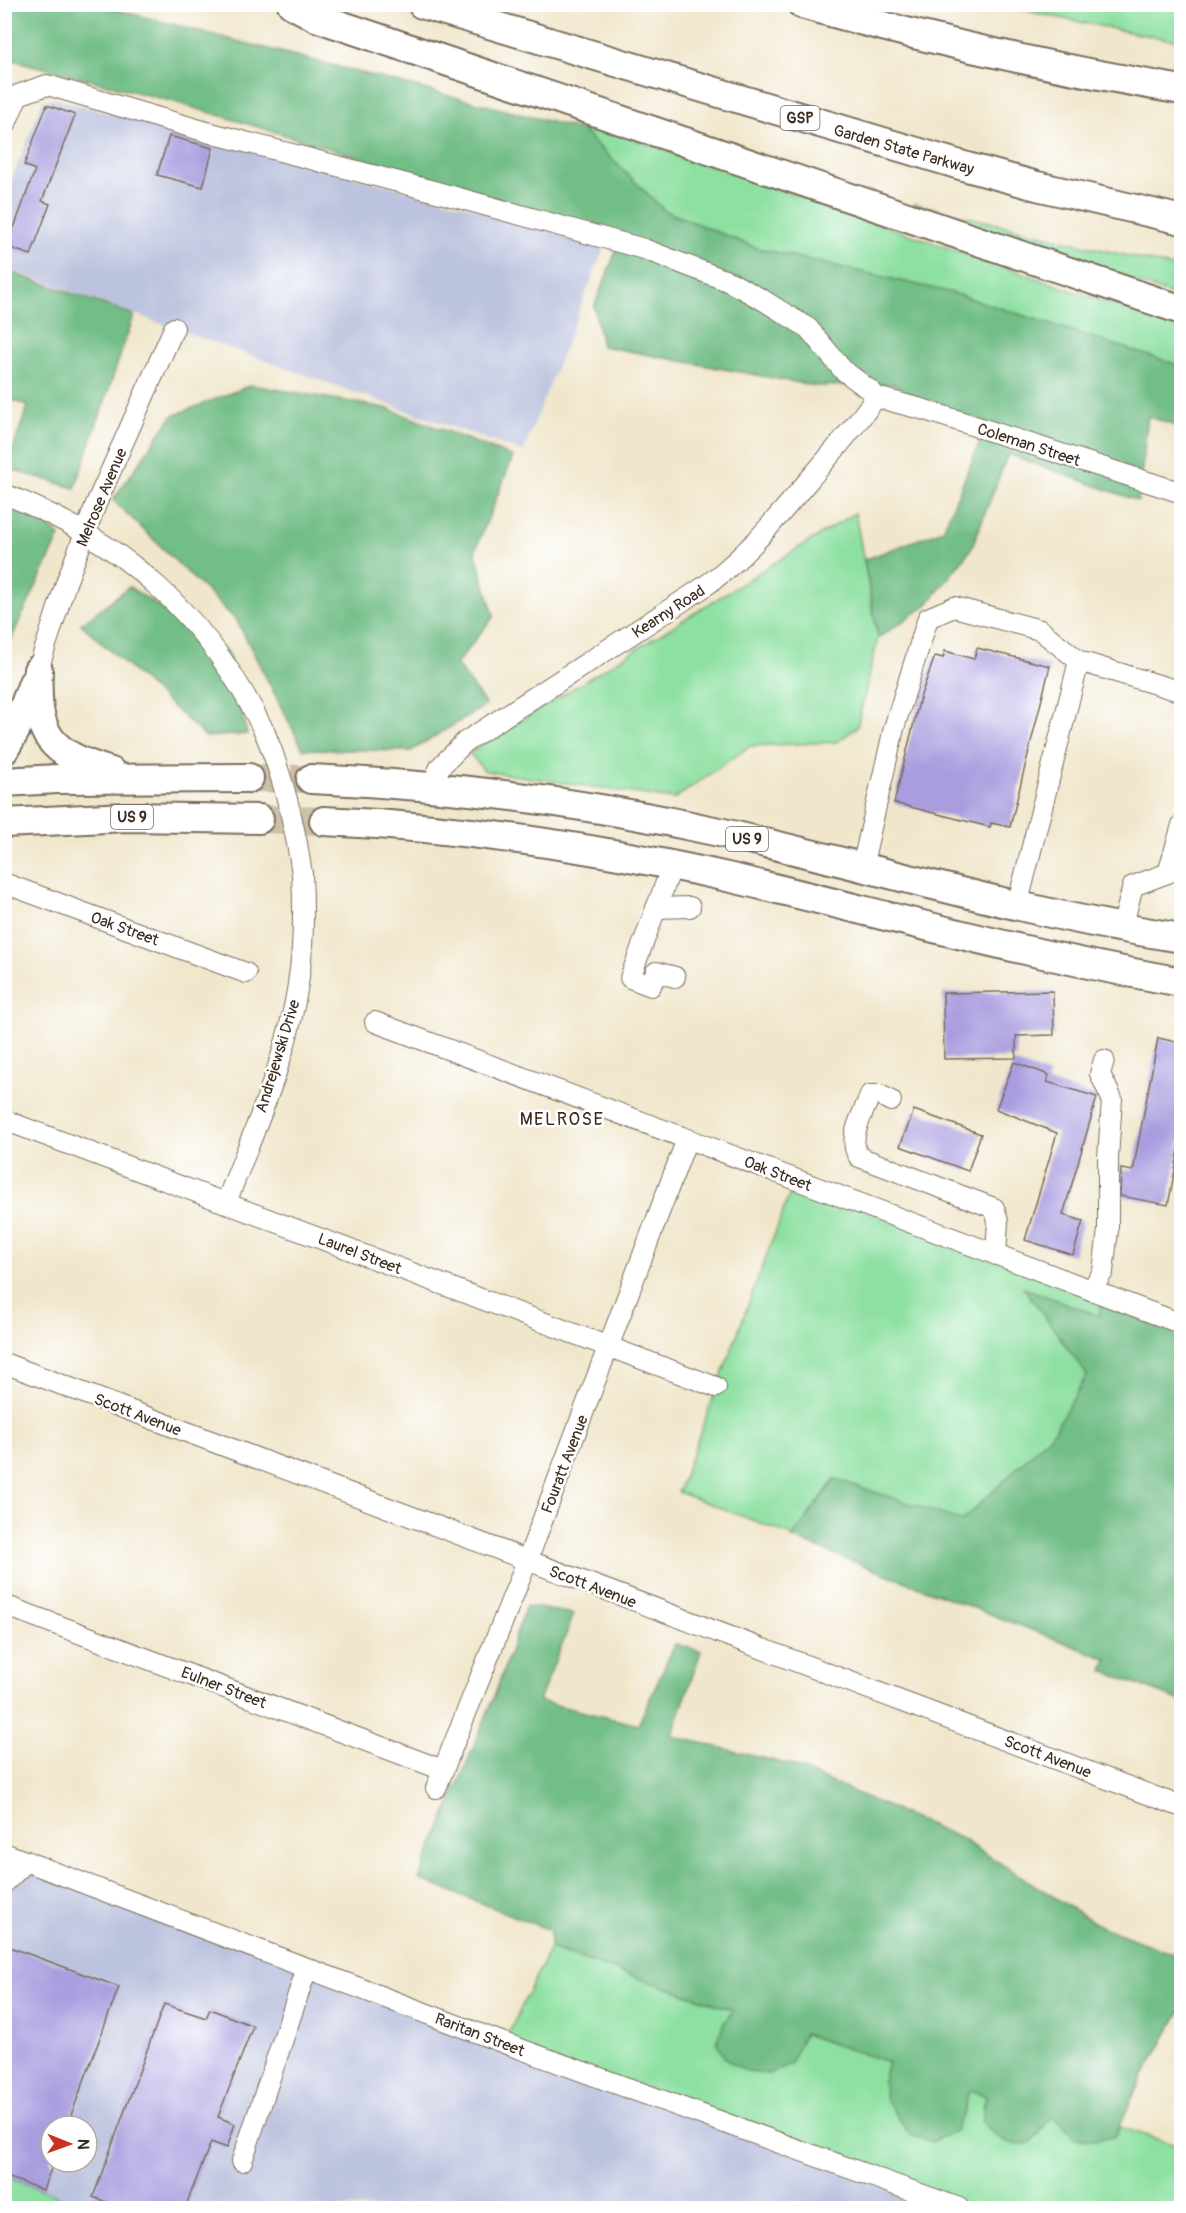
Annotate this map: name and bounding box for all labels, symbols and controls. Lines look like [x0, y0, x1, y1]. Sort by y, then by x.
road number: GSP [780, 106, 820, 130]
street label: Garden State Parkway [831, 120, 976, 180]
street label: Coleman Street [975, 419, 1083, 471]
street label: Melrose Avenue [72, 445, 132, 550]
street label: Kearny Road [628, 581, 709, 643]
road number: US 9 [111, 805, 153, 829]
road number: US 9 [726, 827, 768, 851]
street label: Oak Street [88, 907, 162, 951]
street label: Andrejewski Drive [251, 997, 305, 1115]
district label: MELROSE [520, 1108, 604, 1131]
street label: Oak Street [741, 1152, 815, 1196]
street label: Laurel Street [315, 1229, 405, 1279]
street label: Scott Avenue [91, 1389, 184, 1441]
street label: Fouratt Avenue [537, 1412, 593, 1516]
street label: Scott Avenue [546, 1561, 639, 1613]
street label: Eulner Street [178, 1663, 270, 1714]
street label: Scott Avenue [1001, 1731, 1094, 1783]
street label: Raritan Street [432, 2009, 528, 2061]
north arrow [39, 2114, 99, 2174]
text: N [73, 2139, 93, 2150]

